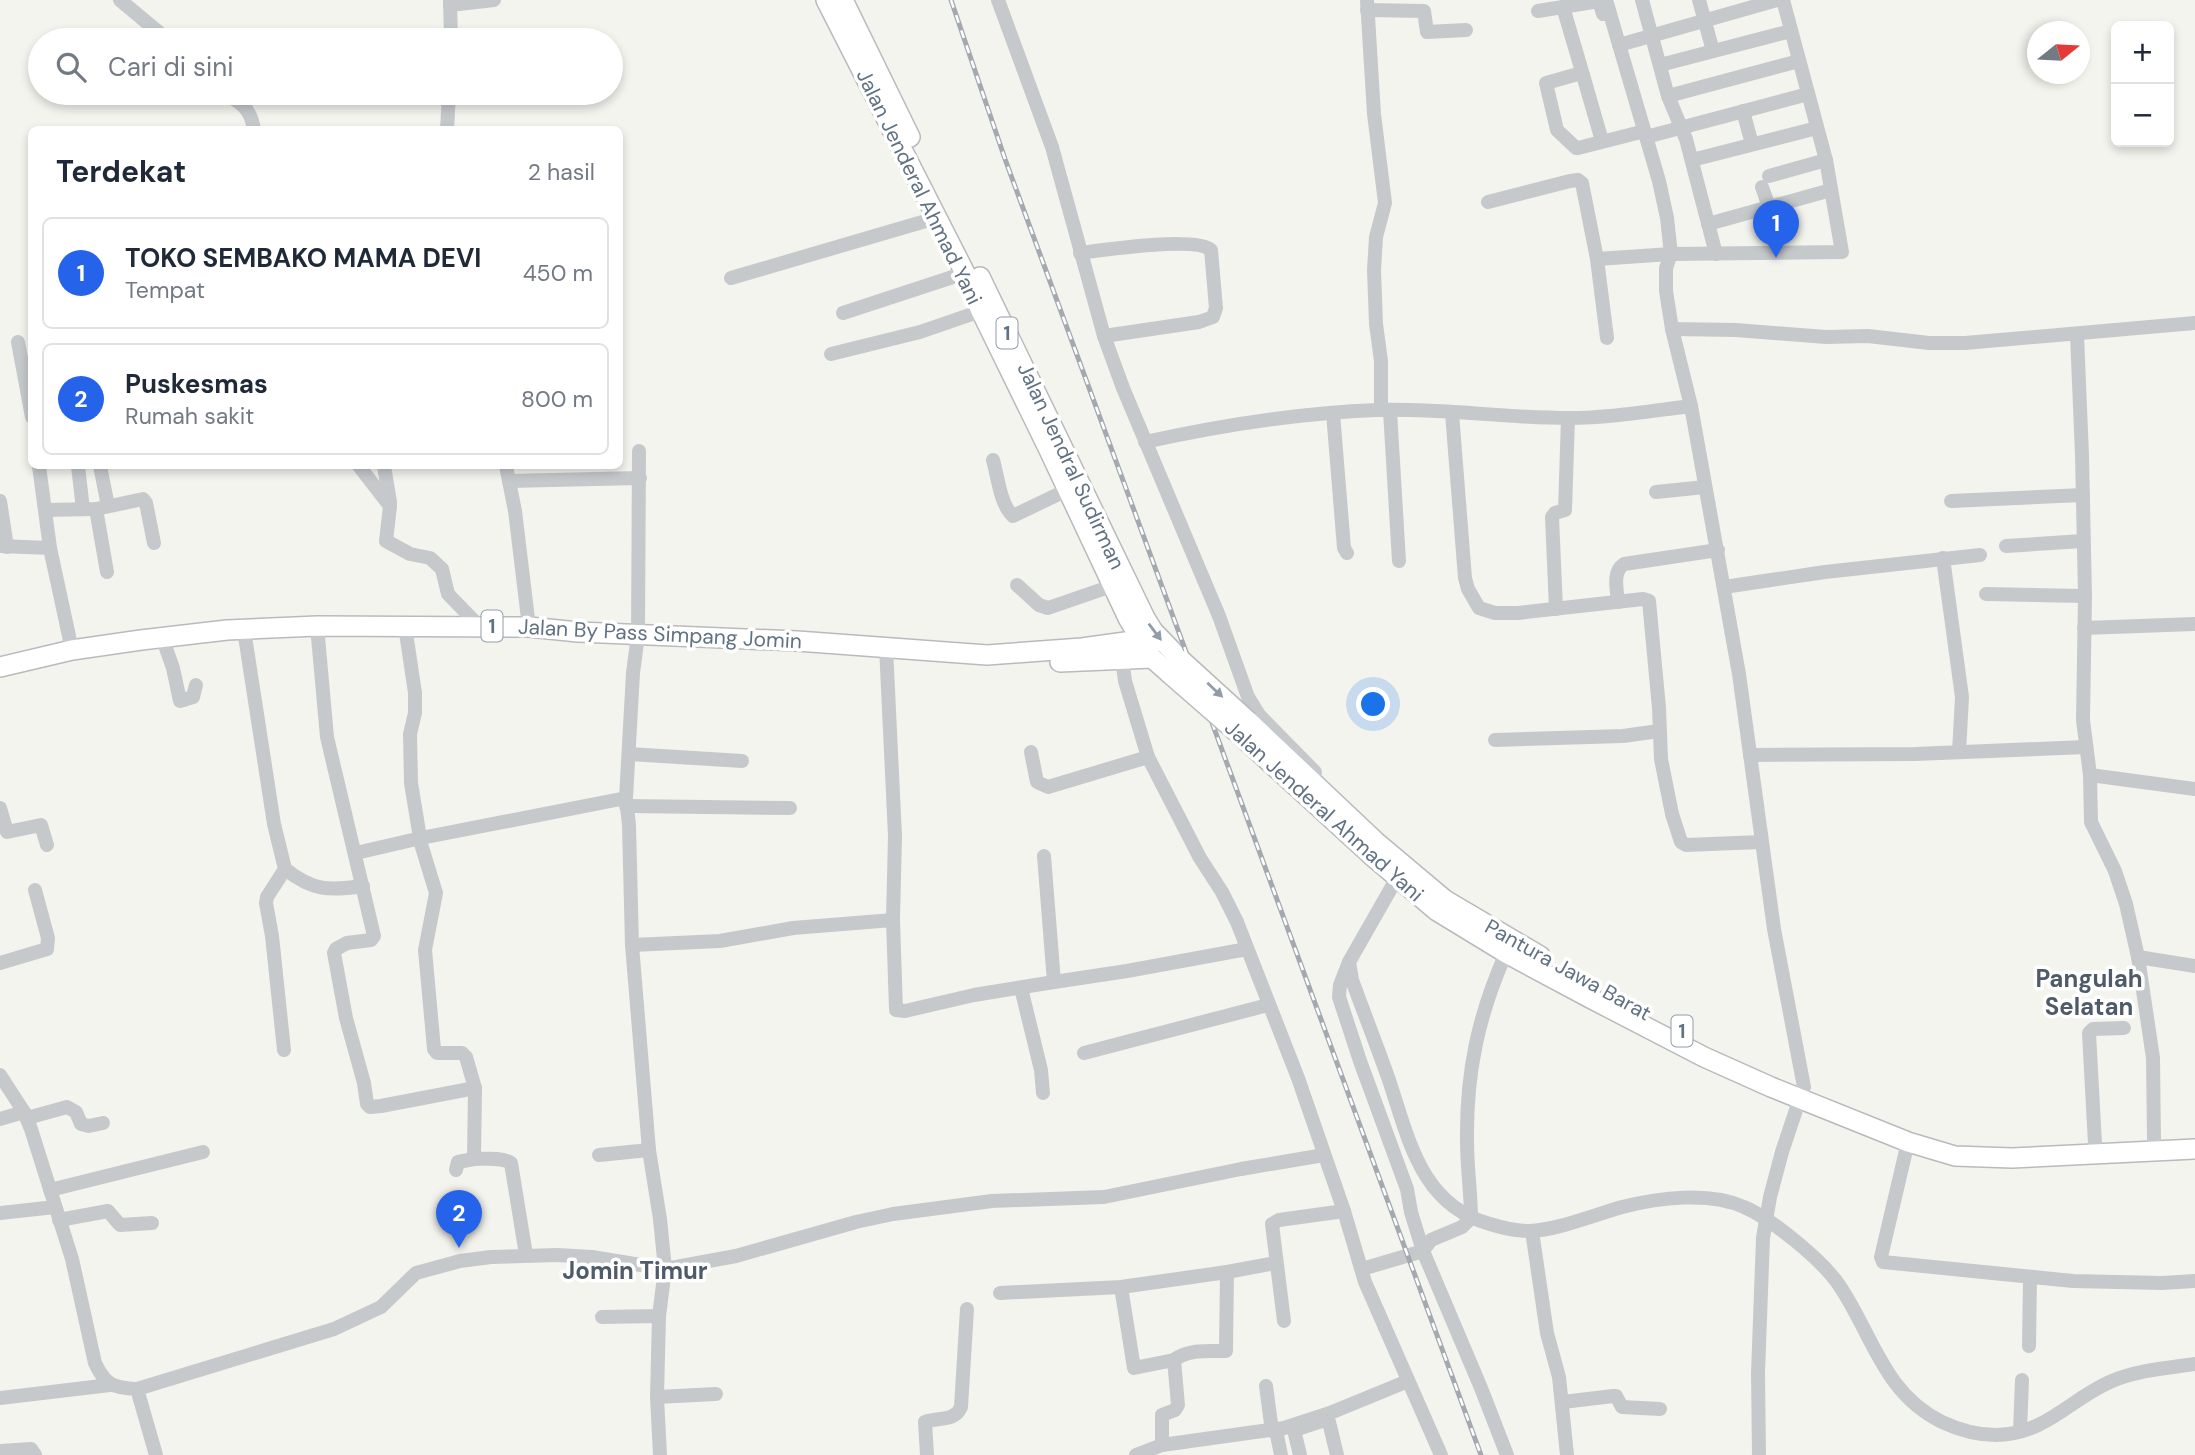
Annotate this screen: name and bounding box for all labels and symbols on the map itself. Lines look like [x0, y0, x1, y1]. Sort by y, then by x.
north arrow [2027, 21, 2090, 84]
street label: Jalan Jenderal Ahmad Yani [850, 65, 988, 309]
pin: 1 [1753, 200, 1799, 258]
road number: 1 [996, 318, 1018, 348]
street label: Jalan Jendral Sudirman [1011, 358, 1131, 574]
road number: 1 [482, 610, 503, 642]
street label: Jalan By Pass Simpang Jomin [517, 613, 803, 655]
one-way arrow [1147, 623, 1161, 641]
one-way arrow [1206, 682, 1223, 698]
your location [1356, 687, 1390, 721]
street label: Jalan Jenderal Ahmad Yani [1218, 714, 1430, 908]
street label: Pantura Jawa Barat [1480, 913, 1656, 1027]
district label: Pangulah Selatan [2035, 963, 2143, 1022]
road number: 1 [1672, 1015, 1692, 1046]
pin: 2 [436, 1190, 482, 1248]
district label: Jomin Timur [562, 1255, 708, 1286]

